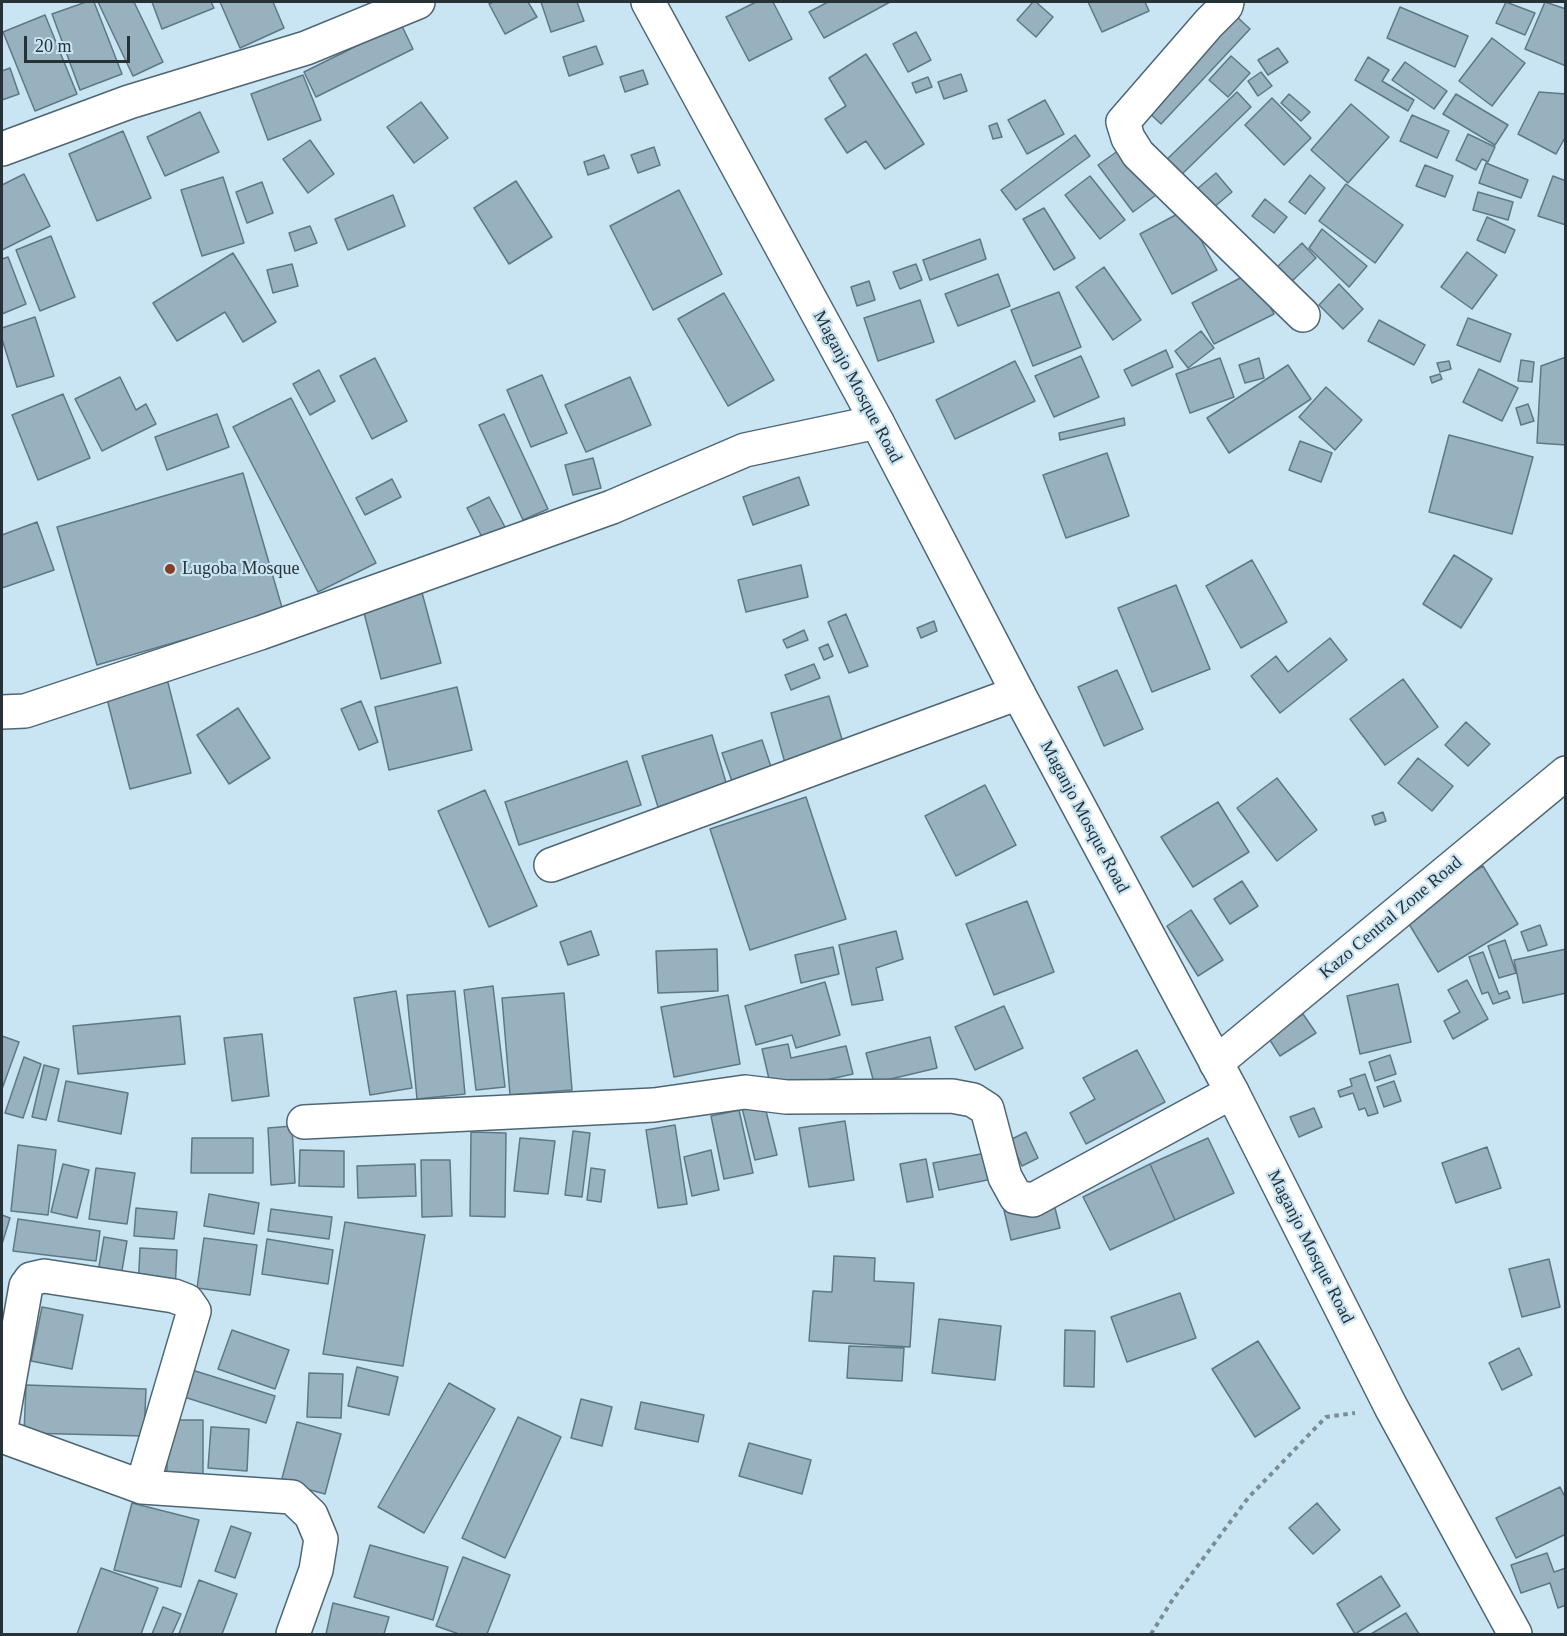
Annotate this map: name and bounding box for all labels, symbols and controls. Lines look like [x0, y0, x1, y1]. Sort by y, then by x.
scale bar [27, 24, 134, 62]
text: 20 m [35, 36, 72, 56]
street label: Maganjo Mosque Road [808, 307, 906, 467]
place label: Lugoba Mosque [182, 558, 299, 580]
marker: Lugoba Mosque [163, 562, 177, 576]
street label: Maganjo Mosque Road [1035, 737, 1133, 897]
street label: Kazo Central Zone Road [1315, 852, 1467, 984]
street label: Maganjo Mosque Road [1262, 1167, 1358, 1327]

